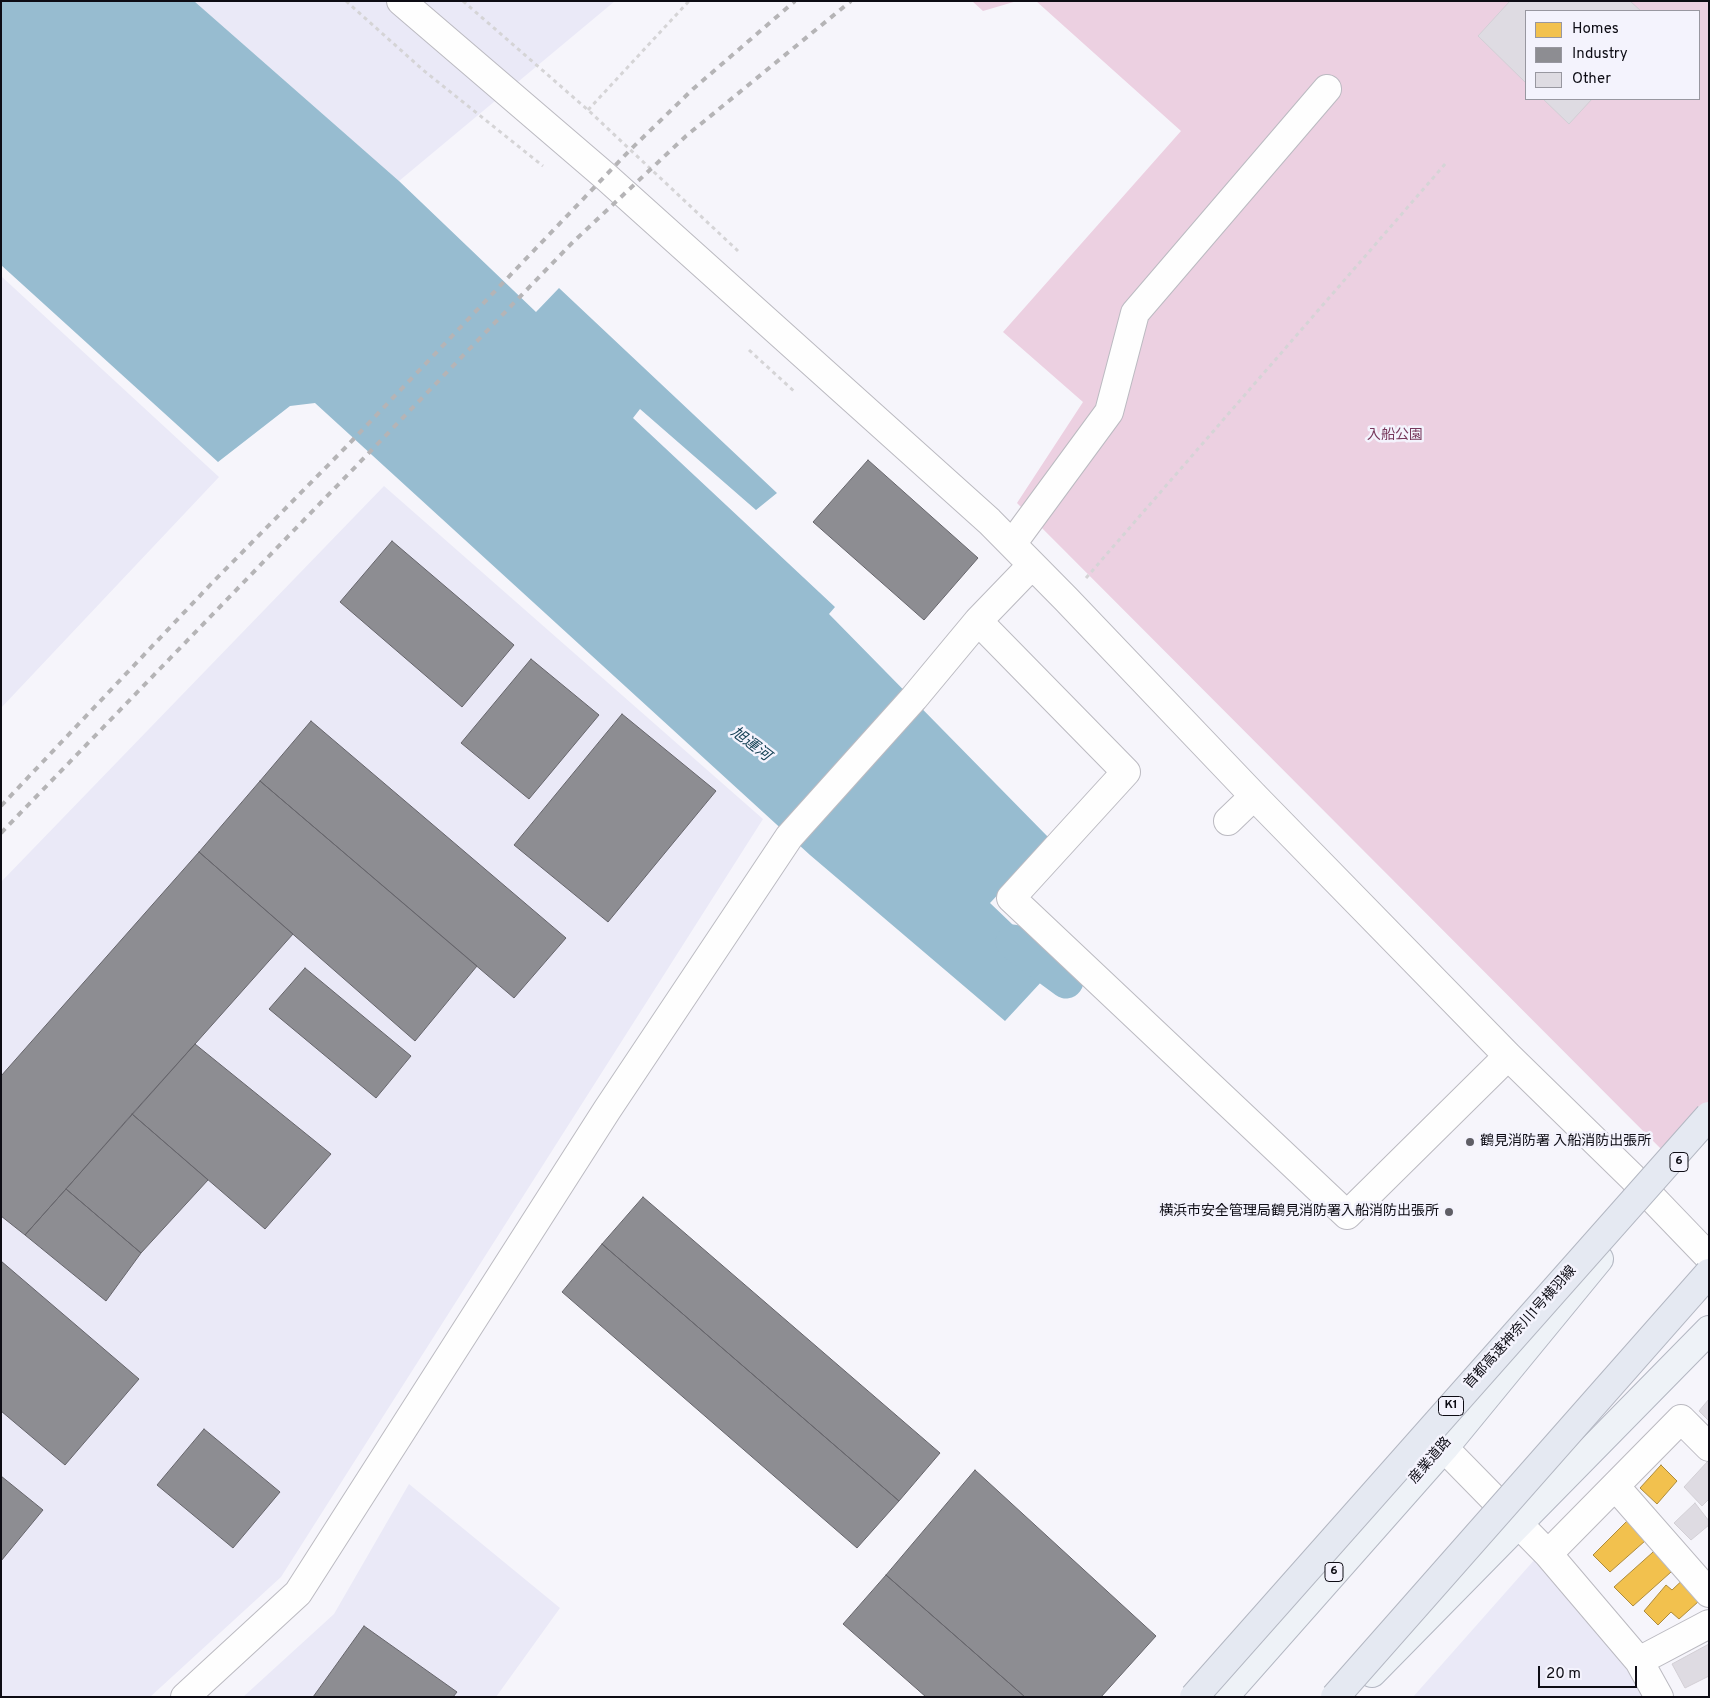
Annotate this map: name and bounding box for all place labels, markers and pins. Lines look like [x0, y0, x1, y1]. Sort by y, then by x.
place label: 鶴見消防署 入船消防出張所 [1480, 1134, 1651, 1150]
marker: 鶴見消防署 入船消防出張所 [1464, 1136, 1476, 1148]
place label: 横浜市安全管理局鶴見消防署入船消防出張所 [1159, 1204, 1439, 1220]
marker: 横浜市安全管理局鶴見消防署入船消防出張所 [1443, 1206, 1455, 1218]

